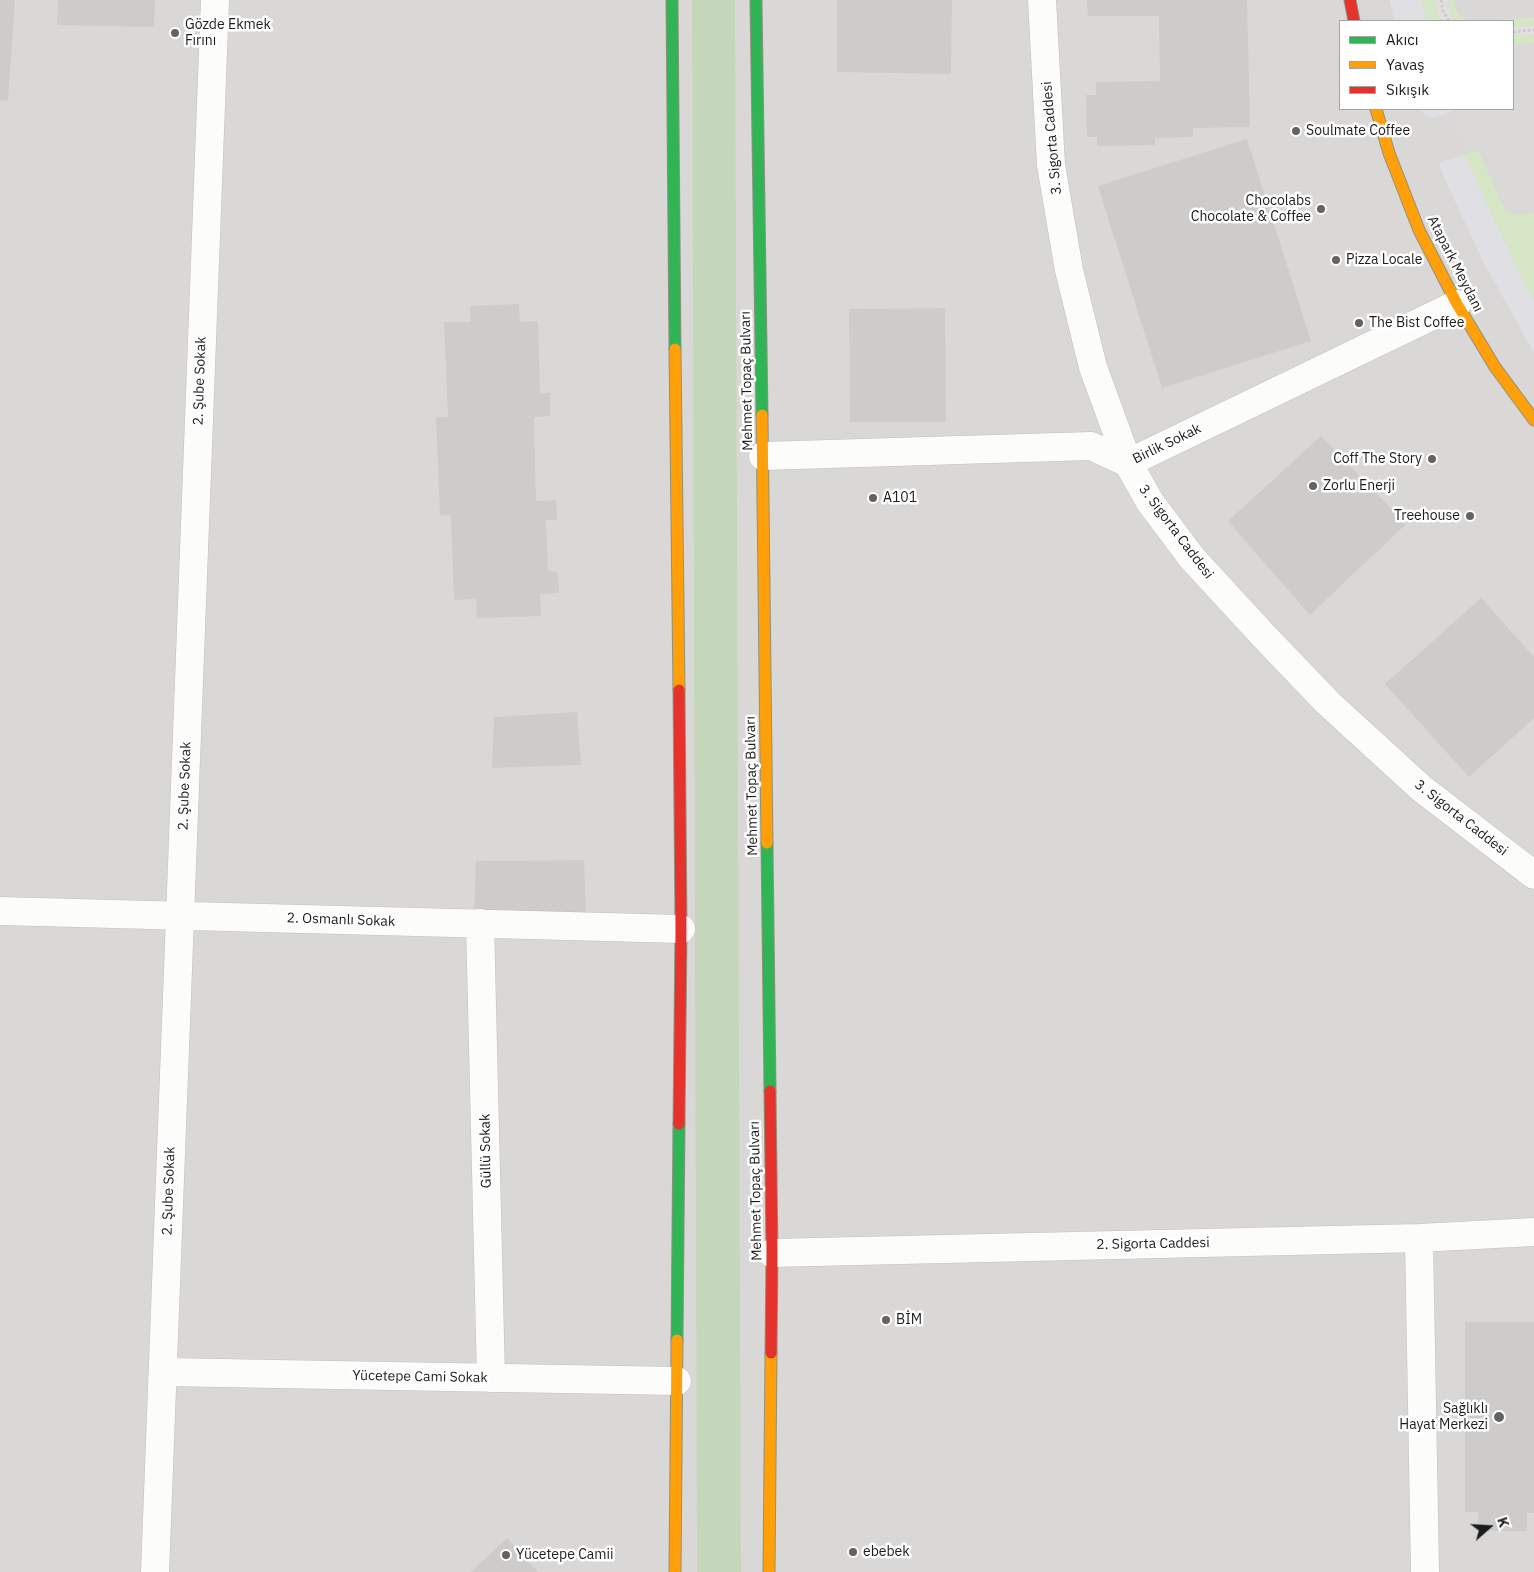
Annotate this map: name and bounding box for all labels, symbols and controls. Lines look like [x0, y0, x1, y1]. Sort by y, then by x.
place label: Gözde Ekmek Fırını [185, 17, 271, 49]
legend [1339, 20, 1514, 110]
marker: Gözde Ekmek Fırını [169, 27, 181, 39]
text: Akıcı [1386, 30, 1419, 49]
text: Yavaş [1386, 55, 1425, 74]
text: Sıkışık [1386, 80, 1429, 99]
street label: 3. Sigorta Caddesi [1039, 81, 1065, 195]
place label: Soulmate Coffee [1306, 123, 1410, 139]
marker: Soulmate Coffee [1290, 125, 1302, 137]
place label: Chocolabs Chocolate & Coffee [1191, 193, 1311, 226]
marker: Chocolabs Chocolate & Coffee [1315, 203, 1327, 215]
street label: Atapark Meydanı [1424, 213, 1486, 315]
place label: Pizza Locale [1346, 252, 1422, 268]
marker: Pizza Locale [1330, 254, 1342, 266]
street label: Mehmet Topaç Bulvarı [737, 311, 757, 451]
place label: The Bist Coffee [1369, 315, 1464, 331]
marker: The Bist Coffee [1353, 317, 1365, 329]
street label: 2. Şube Sokak [190, 336, 210, 426]
street label: Birlik Sokak [1130, 420, 1204, 468]
place label: Coff The Story [1333, 451, 1422, 467]
marker: Coff The Story [1426, 453, 1438, 465]
place label: Zorlu Enerji [1323, 478, 1395, 494]
marker: Zorlu Enerji [1307, 480, 1319, 492]
street label: 3. Sigorta Caddesi [1135, 482, 1217, 582]
place label: A101 [883, 490, 917, 506]
marker: A101 [867, 492, 879, 504]
place label: Treehouse [1394, 508, 1460, 524]
marker: Treehouse [1464, 510, 1476, 522]
street label: Mehmet Topaç Bulvarı [742, 716, 762, 856]
street label: 2. Şube Sokak [175, 741, 195, 831]
street label: 3. Sigorta Caddesi [1411, 776, 1511, 860]
street label: 2. Osmanlı Sokak [286, 910, 396, 930]
street label: Güllü Sokak [477, 1114, 495, 1188]
street label: Mehmet Topaç Bulvarı [746, 1121, 766, 1261]
street label: 2. Şube Sokak [159, 1146, 179, 1236]
street label: 2. Sigorta Caddesi [1096, 1235, 1210, 1253]
place label: BİM [896, 1312, 922, 1328]
marker: BİM [880, 1314, 892, 1326]
street label: Yücetepe Cami Sokak [352, 1367, 488, 1387]
place label: Sağlıklı Hayat Merkezi [1399, 1401, 1488, 1434]
marker: Sağlıklı Hayat Merkezi [1492, 1410, 1506, 1424]
north arrow [1464, 1502, 1514, 1552]
text: K [1493, 1515, 1513, 1530]
place label: ebebek [863, 1544, 910, 1560]
marker: ebebek [847, 1546, 859, 1558]
place label: Yücetepe Camii [516, 1547, 614, 1563]
marker: Yücetepe Camii [500, 1549, 512, 1561]

